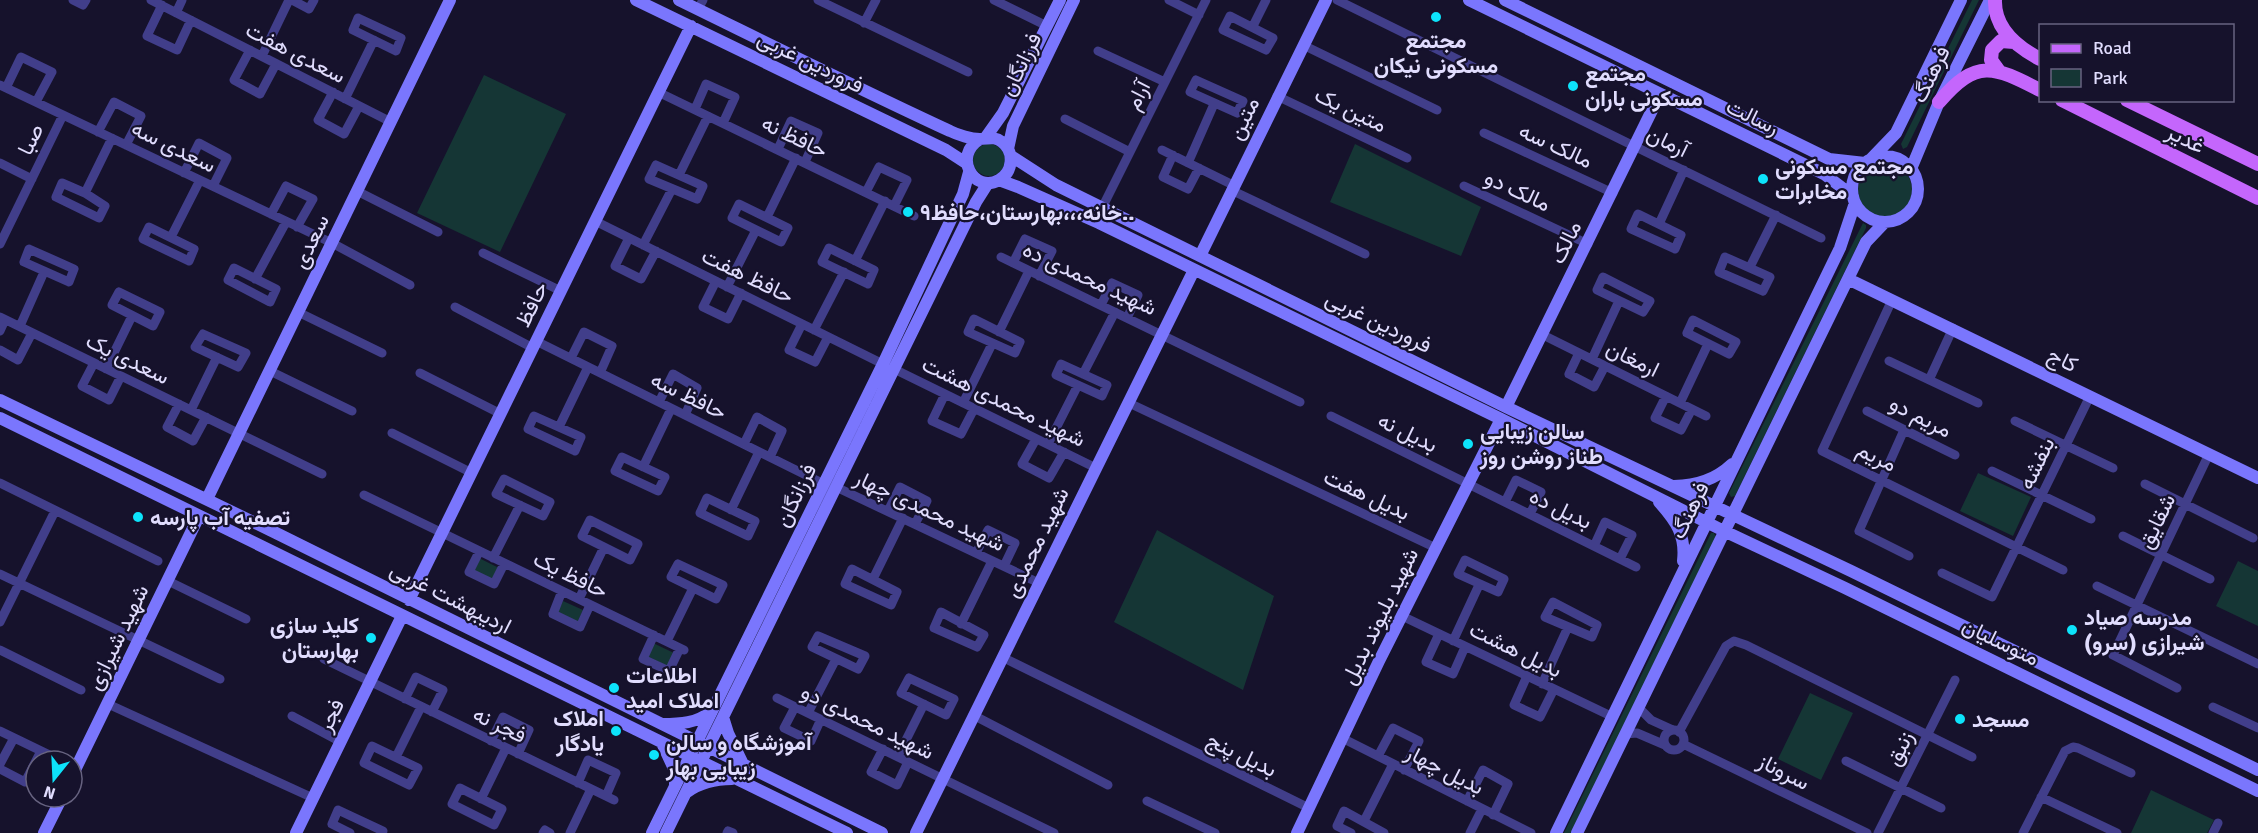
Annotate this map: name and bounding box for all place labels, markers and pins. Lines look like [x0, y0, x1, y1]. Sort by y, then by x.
marker: مجتمع مسکونی نیکان [1429, 10, 1443, 24]
place label: مجتمع مسکونی نیکان [1374, 27, 1498, 79]
place label: مجتمع مسکونی باران [1585, 60, 1703, 112]
marker: مجتمع مسکونی باران [1566, 79, 1580, 93]
place label: مجتمع مسکونی مخابرات [1775, 153, 1913, 205]
marker: مجتمع مسکونی مخابرات [1756, 172, 1770, 186]
place label: خانه،،،بهارستان،حافظ۹.. [920, 199, 1135, 226]
marker: خانه،،،بهارستان،حافظ۹.. [901, 205, 915, 219]
place label: سالن زیبایی طناز روشن روز [1479, 418, 1603, 470]
marker: سالن زیبایی طناز روشن روز [1461, 437, 1475, 451]
place label: تصفیه آب پارسه [150, 504, 290, 533]
marker: تصفیه آب پارسه [131, 510, 145, 524]
place label: مدرسه صیاد شیرازی (سرو) [2084, 604, 2205, 656]
place label: کلید سازی بهارستان [270, 612, 359, 664]
marker: مدرسه صیاد شیرازی (سرو) [2065, 623, 2079, 637]
marker: کلید سازی بهارستان [364, 631, 378, 645]
place label: اطلاعات املاک امید [626, 662, 719, 714]
marker: اطلاعات املاک امید [607, 681, 621, 695]
place label: املاک یادگار [553, 705, 604, 757]
place label: مسجد [1972, 706, 2029, 733]
marker: مسجد [1953, 712, 1967, 726]
marker: املاک یادگار [609, 724, 623, 738]
place label: آموزشگاه و سالن زیبایی بهار [665, 729, 813, 781]
marker: آموزشگاه و سالن زیبایی بهار [647, 748, 661, 762]

